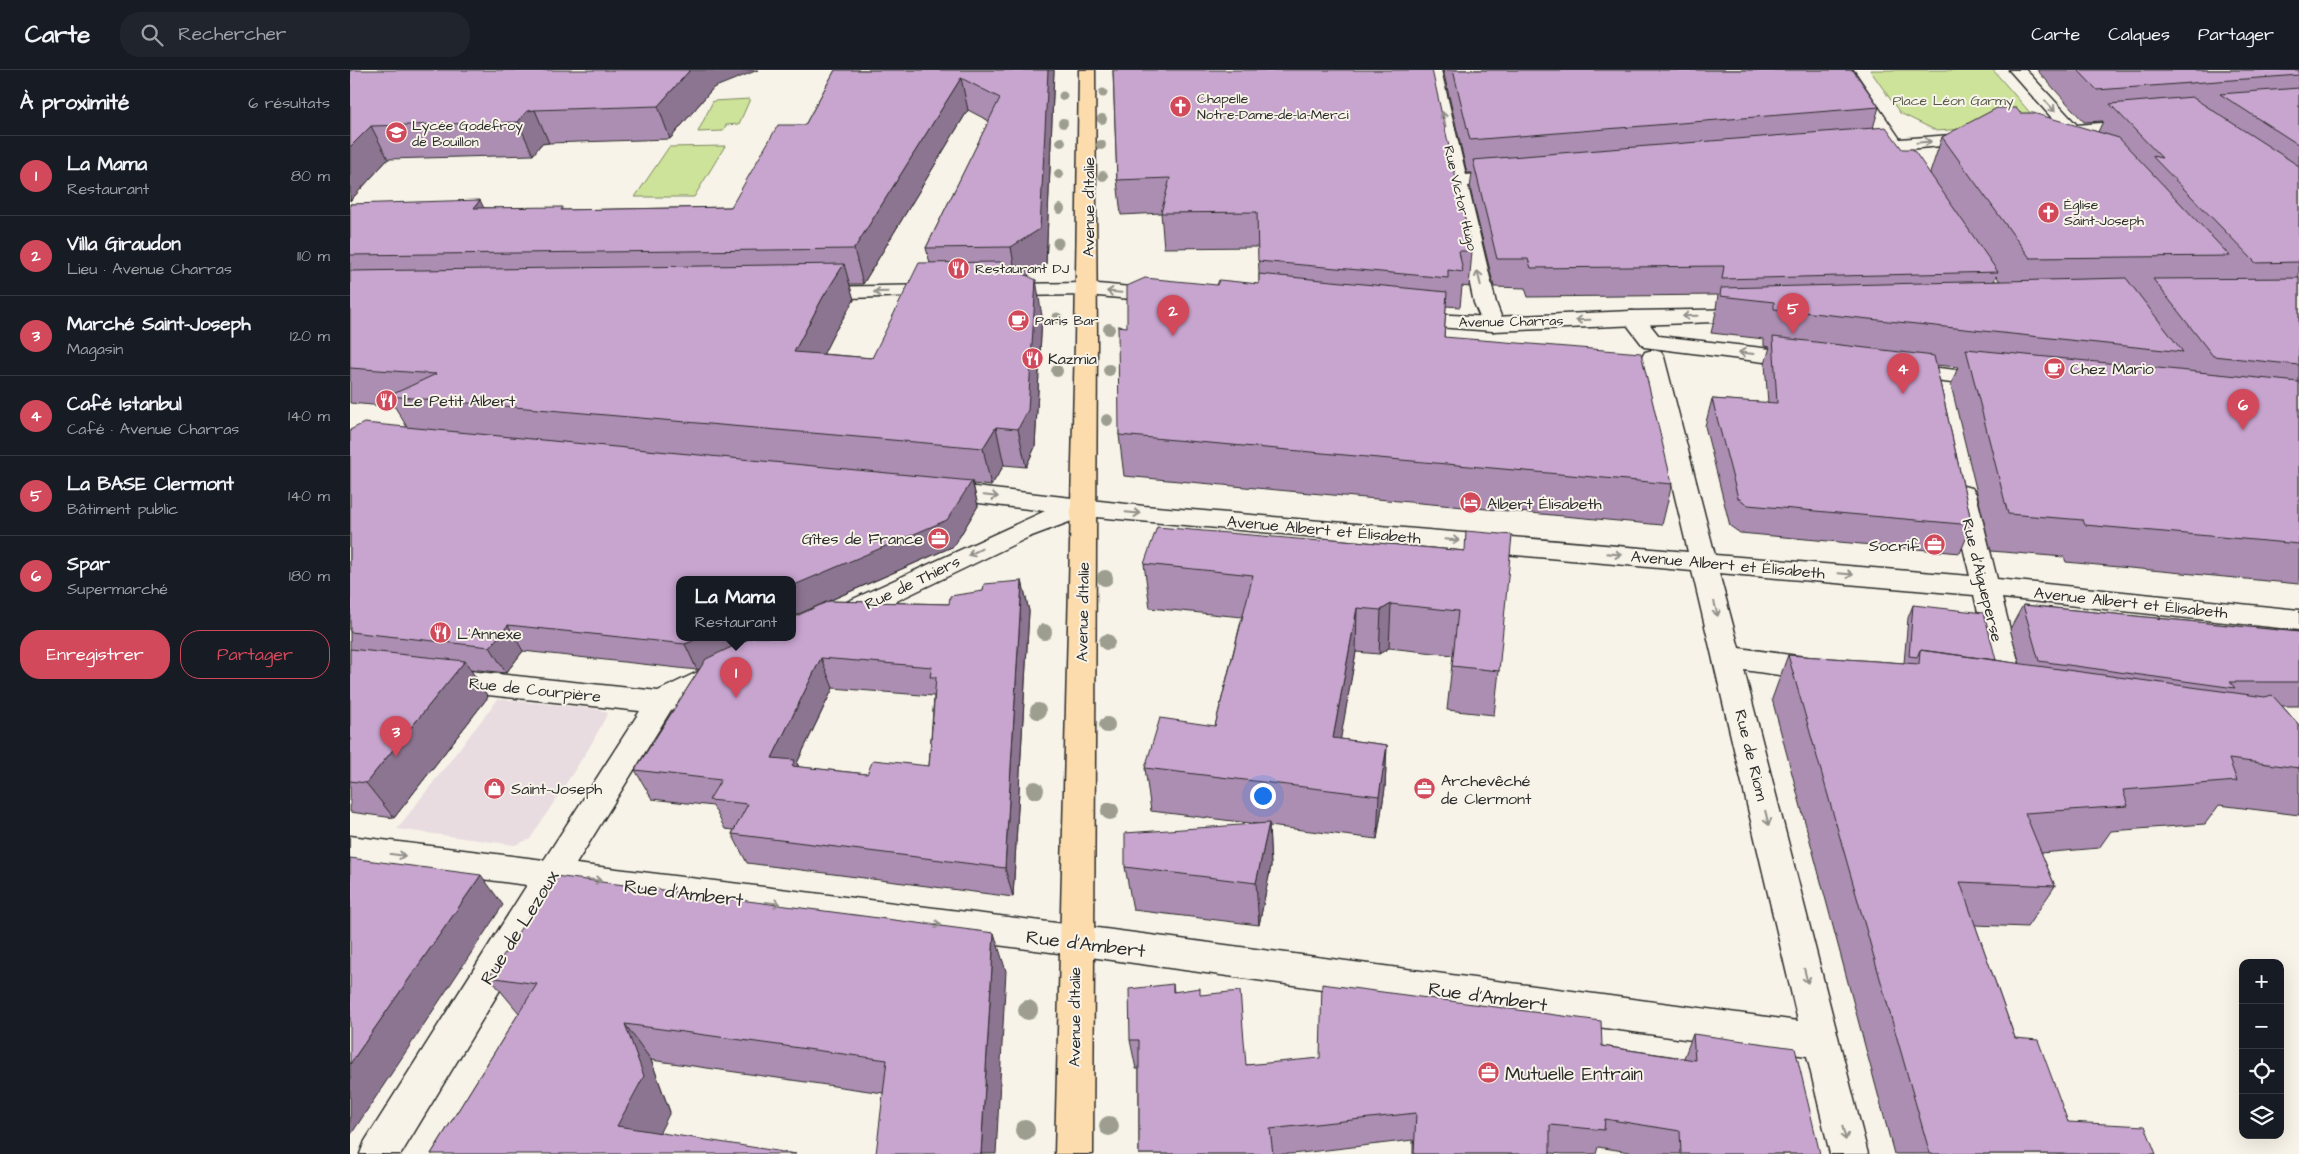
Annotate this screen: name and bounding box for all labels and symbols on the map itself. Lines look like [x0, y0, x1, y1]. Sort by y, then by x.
place label: Chapelle Notre-Dame-de-la-Merci [1197, 89, 1349, 125]
park label: Place Léon Garmy [1892, 91, 2014, 111]
church icon: Chapelle Notre-Dame-de-la-Merci [1169, 94, 1193, 118]
one-way arrow [2044, 100, 2056, 113]
one-way arrow [1439, 112, 1448, 128]
place label: Lycée Godefroy de Bouillon [412, 116, 523, 152]
school or university icon: Lycée Godefroy de Bouillon [384, 121, 408, 145]
one-way arrow [1916, 137, 1932, 147]
street label: Rue Victor Hugo [1438, 144, 1482, 253]
street label: Avenue d'Italie [1078, 157, 1100, 257]
place label: Église Saint-Joseph [2064, 195, 2144, 231]
church icon: Église Saint-Joseph [2036, 200, 2060, 224]
restaurant icon: Restaurant DJ [947, 256, 971, 280]
place label: Restaurant DJ [975, 259, 1070, 279]
one-way arrow [1474, 270, 1483, 286]
one-way arrow [873, 287, 890, 297]
one-way arrow [1106, 287, 1122, 297]
pin: 5 [1777, 293, 1809, 334]
pin: 2 [1157, 295, 1189, 336]
cafe icon: Paris Bar [1007, 308, 1031, 332]
place label: Paris Bar [1035, 311, 1099, 331]
street label: Avenue Charras [1459, 311, 1564, 333]
one-way arrow [1683, 311, 1699, 321]
one-way arrow [1575, 315, 1591, 324]
restaurant icon: Kazmia [1020, 346, 1044, 370]
place label: Kazmia [1048, 348, 1097, 370]
one-way arrow [1738, 348, 1754, 358]
pin: 4 [1887, 353, 1919, 394]
cafe icon: Chez Mario [2042, 356, 2066, 380]
place label: Chez Mario [2070, 358, 2154, 380]
restaurant icon: Le Petit Albert [375, 388, 399, 412]
pin: 6 [2227, 389, 2259, 430]
place label: Le Petit Albert [403, 390, 516, 412]
one-way arrow [983, 491, 999, 501]
hotel icon: Albert Élisabeth [1459, 491, 1483, 515]
place label: Albert Élisabeth [1487, 493, 1602, 515]
one-way arrow [1125, 508, 1141, 518]
street label: Avenue Albert et Élisabeth [1226, 511, 1422, 549]
street label: Rue d'Aigueperse [1955, 516, 2008, 645]
office icon: Gîtes de France [927, 526, 951, 550]
place label: Gîtes de France [802, 528, 923, 550]
office icon: Socrif [1923, 533, 1947, 557]
one-way arrow [1444, 535, 1460, 545]
place label: Socrif [1869, 535, 1920, 557]
street label: Avenue Albert et Élisabeth [1630, 546, 1826, 584]
one-way arrow [968, 548, 983, 557]
one-way arrow [1606, 549, 1622, 559]
street label: Rue de Thiers [861, 550, 964, 616]
street label: Avenue d'Italie [1071, 562, 1095, 662]
one-way arrow [1838, 569, 1854, 579]
street label: Avenue Albert et Élisabeth [2033, 582, 2229, 624]
one-way arrow [1712, 600, 1721, 616]
restaurant icon: L'Annexe [429, 621, 453, 645]
place label: L'Annexe [457, 623, 522, 645]
pin: 1 [720, 657, 752, 698]
street label: Rue de Courpière [468, 672, 602, 708]
street label: Rue de Riom [1729, 707, 1773, 804]
pin: 3 [380, 716, 412, 757]
place label: Archevêché de Clermont [1441, 770, 1532, 810]
shop icon: Saint-Joseph [483, 776, 507, 800]
office icon: Archevêché de Clermont [1413, 777, 1437, 801]
place label: Saint-Joseph [511, 778, 602, 800]
your location [1250, 783, 1276, 809]
one-way arrow [1763, 809, 1772, 825]
one-way arrow [390, 850, 406, 860]
street label: Rue de Lezoux [474, 865, 566, 990]
street label: Rue d'Ambert [623, 873, 745, 914]
one-way arrow [586, 876, 602, 886]
one-way arrow [764, 898, 780, 908]
one-way arrow [926, 919, 942, 929]
street label: Rue d'Ambert [1025, 924, 1147, 965]
street label: Avenue d'Italie [1064, 967, 1086, 1067]
one-way arrow [1801, 967, 1811, 983]
street label: Rue d'Ambert [1427, 976, 1549, 1019]
office icon: Mutuelle Entrain [1477, 1061, 1501, 1085]
place label: Mutuelle Entrain [1505, 1061, 1643, 1088]
one-way arrow [1840, 1125, 1849, 1141]

